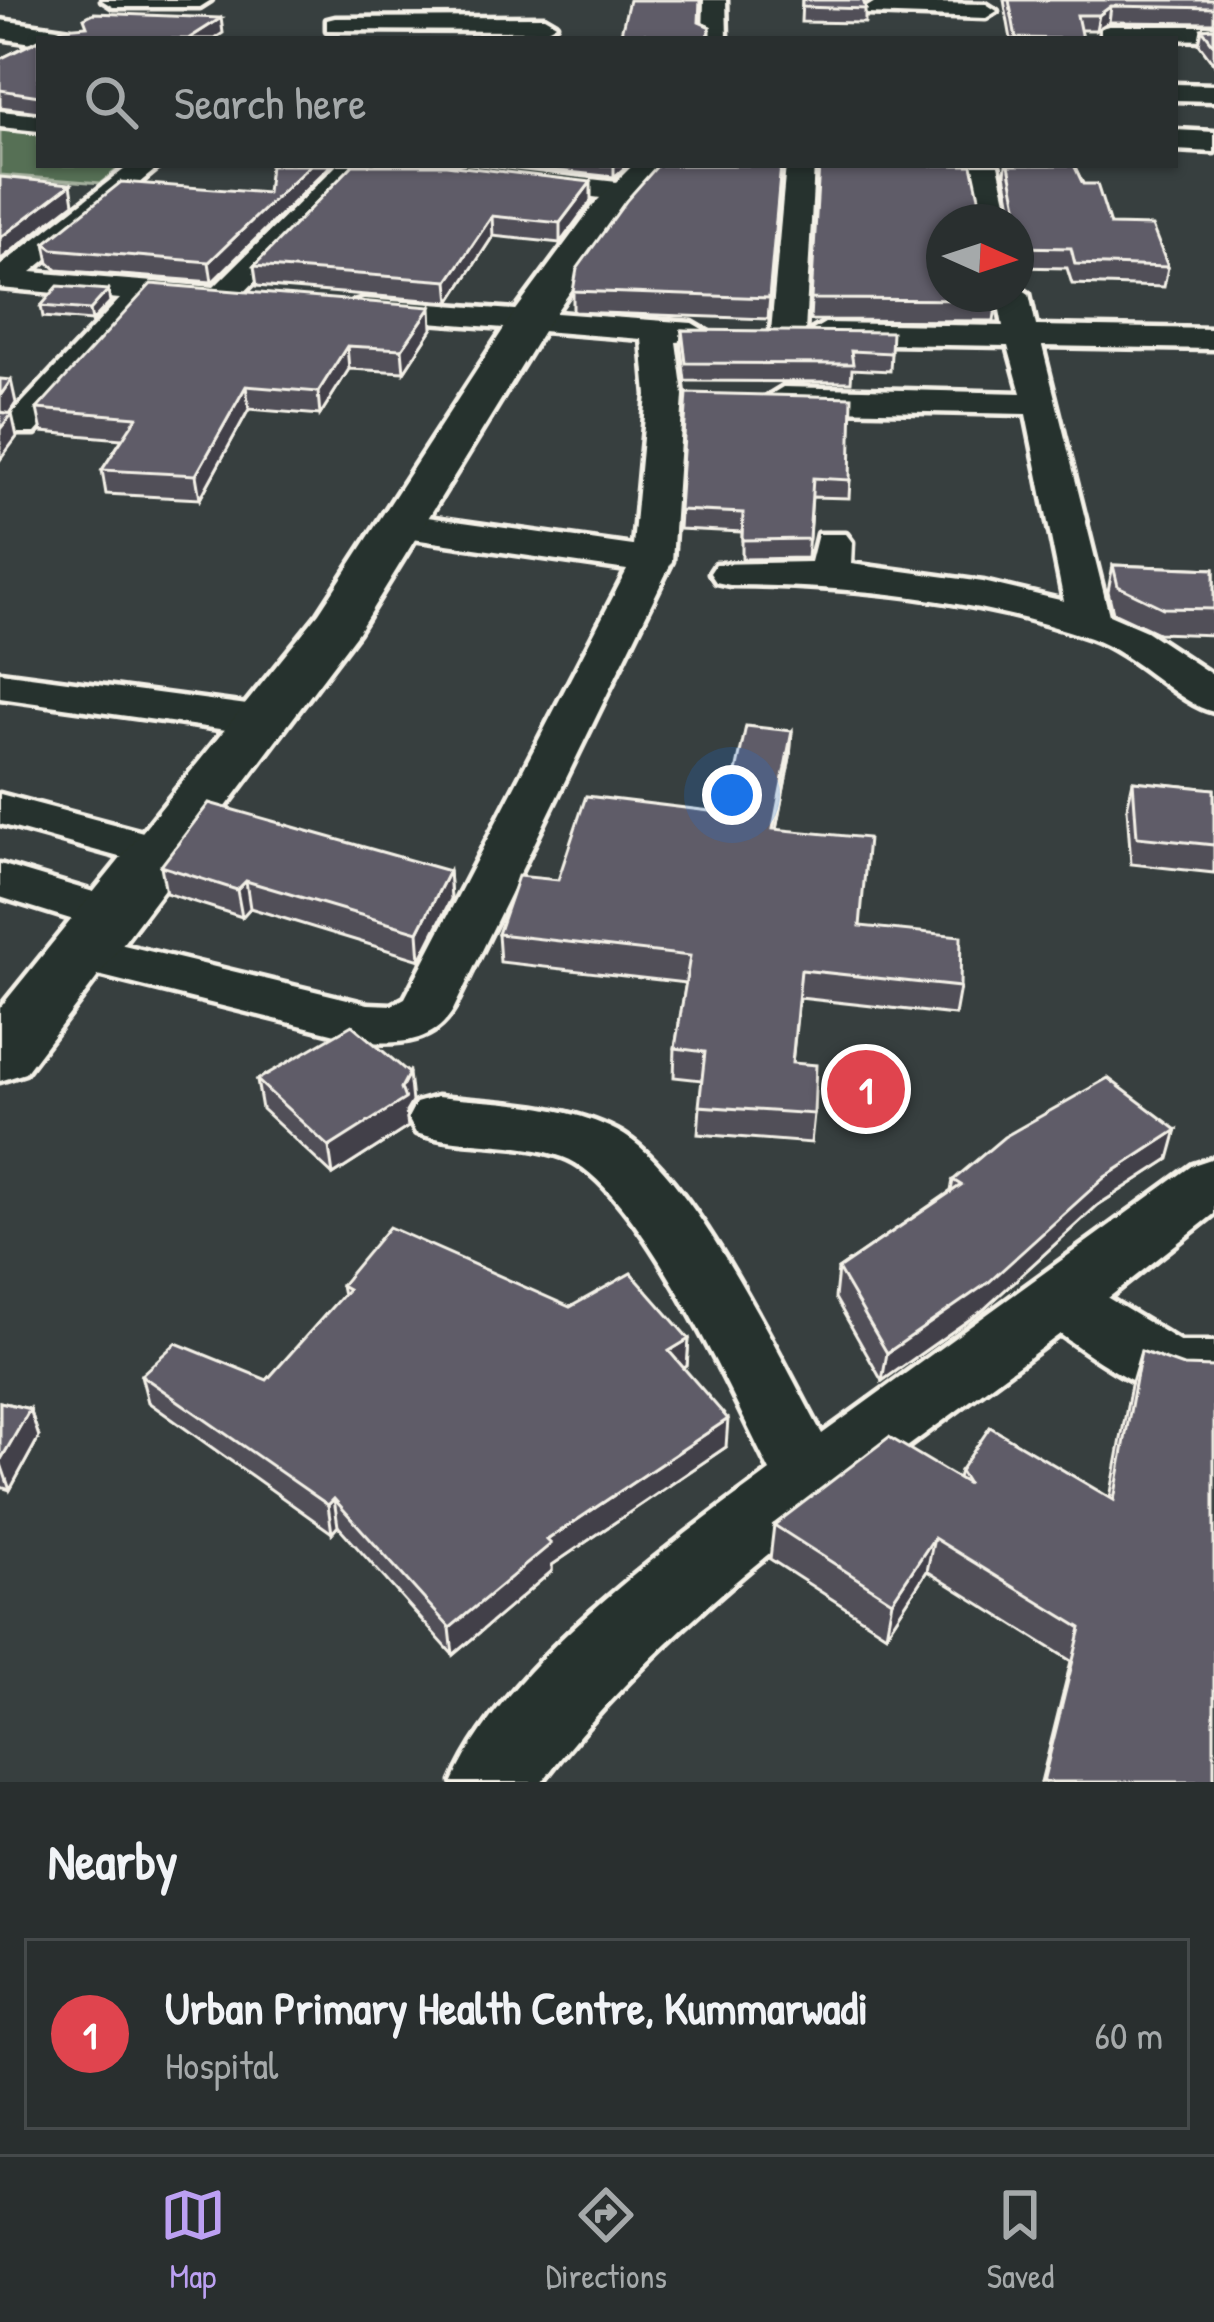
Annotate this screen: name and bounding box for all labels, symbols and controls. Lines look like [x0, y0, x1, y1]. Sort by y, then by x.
search box [36, 36, 1178, 168]
icon: search [78, 69, 144, 135]
text: Search here [174, 72, 366, 133]
north arrow [926, 204, 1034, 312]
your location [702, 765, 762, 825]
pin: 1 [827, 1044, 905, 1134]
text: Nearby [48, 1826, 178, 1895]
text: Urban Primary Health Centre, Kummarwadi [165, 1977, 868, 2038]
text: 1 [83, 2008, 97, 2061]
text: 60 m [1094, 2008, 1163, 2061]
text: Hospital [165, 2038, 279, 2091]
tab: Map [160, 2182, 226, 2298]
tab: Directions [546, 2182, 667, 2298]
tab: Saved [987, 2182, 1054, 2298]

